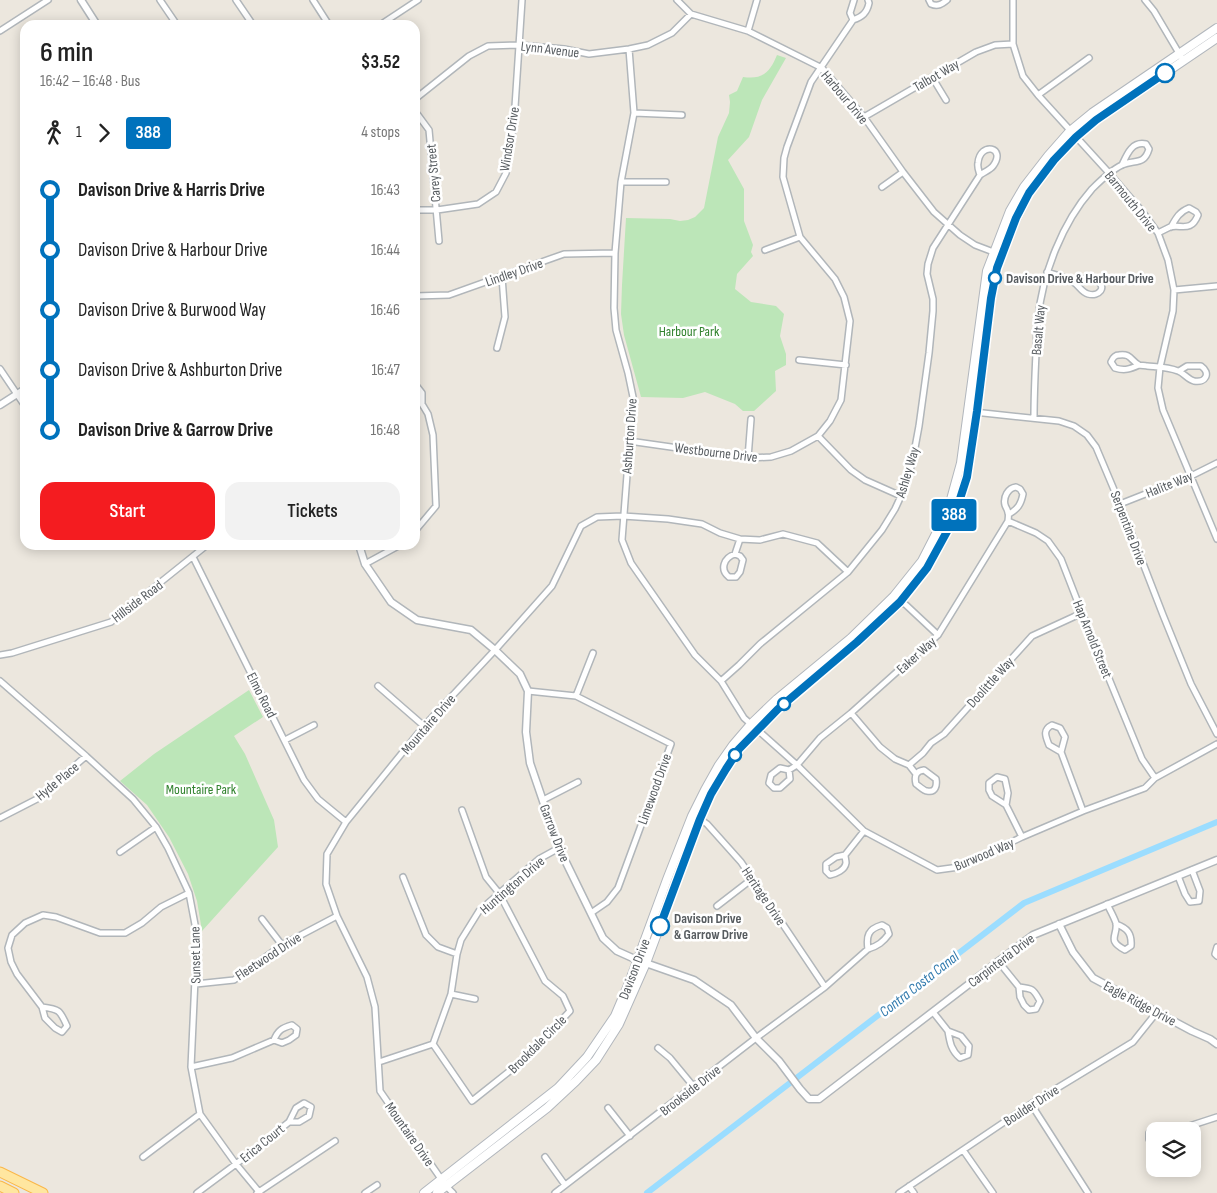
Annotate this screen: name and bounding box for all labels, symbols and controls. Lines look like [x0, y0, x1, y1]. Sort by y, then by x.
text: 6 min [40, 36, 93, 69]
street label: Lynn Avenue [520, 37, 580, 62]
text: $3.52 [361, 51, 400, 74]
street label: Talbot Way [910, 55, 963, 95]
unlabelled marker [1155, 63, 1175, 83]
street label: Harbour Drive [817, 67, 872, 128]
text: 16:42 – 16:48 · Bus [40, 72, 140, 91]
street label: Windsor Drive [496, 106, 523, 173]
icon: walk [40, 119, 68, 147]
icon: forward [90, 119, 118, 147]
text: 388 [136, 122, 161, 143]
text: 1 [76, 123, 82, 142]
text: 4 stops [361, 123, 400, 142]
street label: Carey Street [422, 143, 445, 203]
street label: Barmouth Drive [1101, 167, 1160, 235]
text: Davison Drive & Harris Drive [78, 179, 265, 202]
text: 16:43 [371, 181, 400, 200]
text: Davison Drive & Harbour Drive [78, 239, 268, 262]
text: 16:44 [371, 241, 400, 260]
street label: Lindley Drive [483, 255, 545, 290]
place label: Davison Drive & Harbour Drive [1006, 270, 1154, 287]
marker: Davison Drive & Harbour Drive [988, 271, 1002, 285]
text: Davison Drive & Burwood Way [78, 299, 266, 322]
text: 16:46 [371, 301, 400, 320]
street label: Basalt Way [1028, 304, 1049, 356]
park label: Harbour Park [659, 323, 720, 340]
text: Davison Drive & Ashburton Drive [78, 359, 282, 382]
text: 16:47 [371, 361, 400, 380]
street label: Ashburton Drive [618, 398, 641, 475]
text: Davison Drive & Garrow Drive [78, 419, 273, 442]
text: 16:48 [371, 421, 400, 440]
street label: Westbourne Drive [673, 439, 758, 466]
street label: Ashley Way [891, 444, 923, 501]
street label: Halite Way [1143, 467, 1196, 502]
button: Start [40, 482, 215, 540]
button: Tickets [225, 482, 400, 540]
street label: Serpentine Drive [1107, 489, 1151, 568]
line badge: 388 [925, 499, 983, 531]
text: 388 [941, 504, 967, 525]
street label: Hillside Road [108, 577, 166, 626]
street label: Hap Arnold Street [1069, 598, 1116, 681]
street label: Eaker Way [893, 633, 940, 678]
street label: Doolittle Way [963, 653, 1018, 711]
street label: Elmo Road [243, 670, 280, 721]
street label: Mountaire Drive [398, 691, 459, 758]
unlabelled marker [777, 697, 791, 711]
unlabelled marker [728, 748, 742, 762]
street label: Limewood Drive [634, 751, 675, 827]
street label: Hyde Place [32, 758, 82, 804]
park label: Mountaire Park [166, 781, 237, 798]
street label: Garrow Drive [536, 802, 573, 864]
street label: Burwood Way [952, 834, 1017, 875]
street label: Huntington Drive [477, 853, 548, 918]
street label: Heritage Drive [738, 864, 789, 929]
place label: Davison Drive & Garrow Drive [674, 910, 748, 943]
marker: Davison Drive & Garrow Drive [650, 916, 670, 936]
street label: Sunset Lane [187, 926, 204, 984]
street label: Fleetwood Drive [232, 929, 305, 984]
street label: Carpinteria Drive [965, 930, 1038, 991]
street label: Davison Drive [615, 936, 654, 1002]
water label: Contra Costa Canal [876, 947, 964, 1021]
street label: Eagle Ridge Drive [1101, 977, 1179, 1030]
street label: Brookdale Circle [505, 1012, 570, 1077]
street label: Brookside Drive [656, 1061, 724, 1119]
street label: Boulder Drive [1000, 1081, 1062, 1130]
street label: Mountaire Drive [381, 1099, 438, 1170]
street label: Erica Court [237, 1120, 288, 1166]
map controls [1146, 1122, 1201, 1177]
button: layers [1146, 1122, 1201, 1177]

